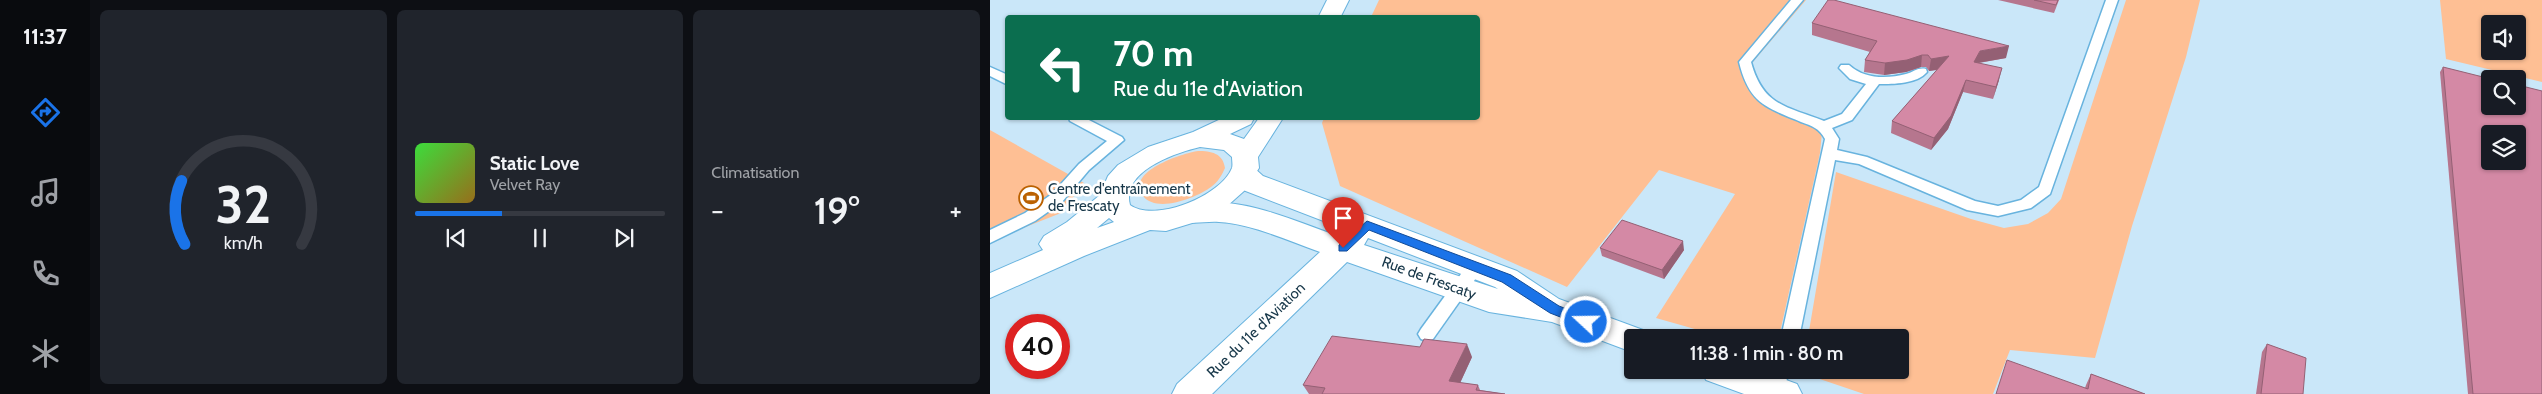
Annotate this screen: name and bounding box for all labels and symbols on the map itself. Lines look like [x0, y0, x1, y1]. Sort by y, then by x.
place label: Centre d'entraînement de Frescaty [1048, 180, 1190, 215]
sports icon: Centre d'entraînement de Frescaty [1018, 185, 1044, 211]
pin [1322, 197, 1364, 248]
street label: Rue de Frescaty [1379, 253, 1479, 304]
street label: Rue du 11e d'Aviation [1203, 278, 1309, 382]
position arrow [1559, 295, 1611, 347]
speed limit sign: 40 [1005, 314, 1070, 379]

